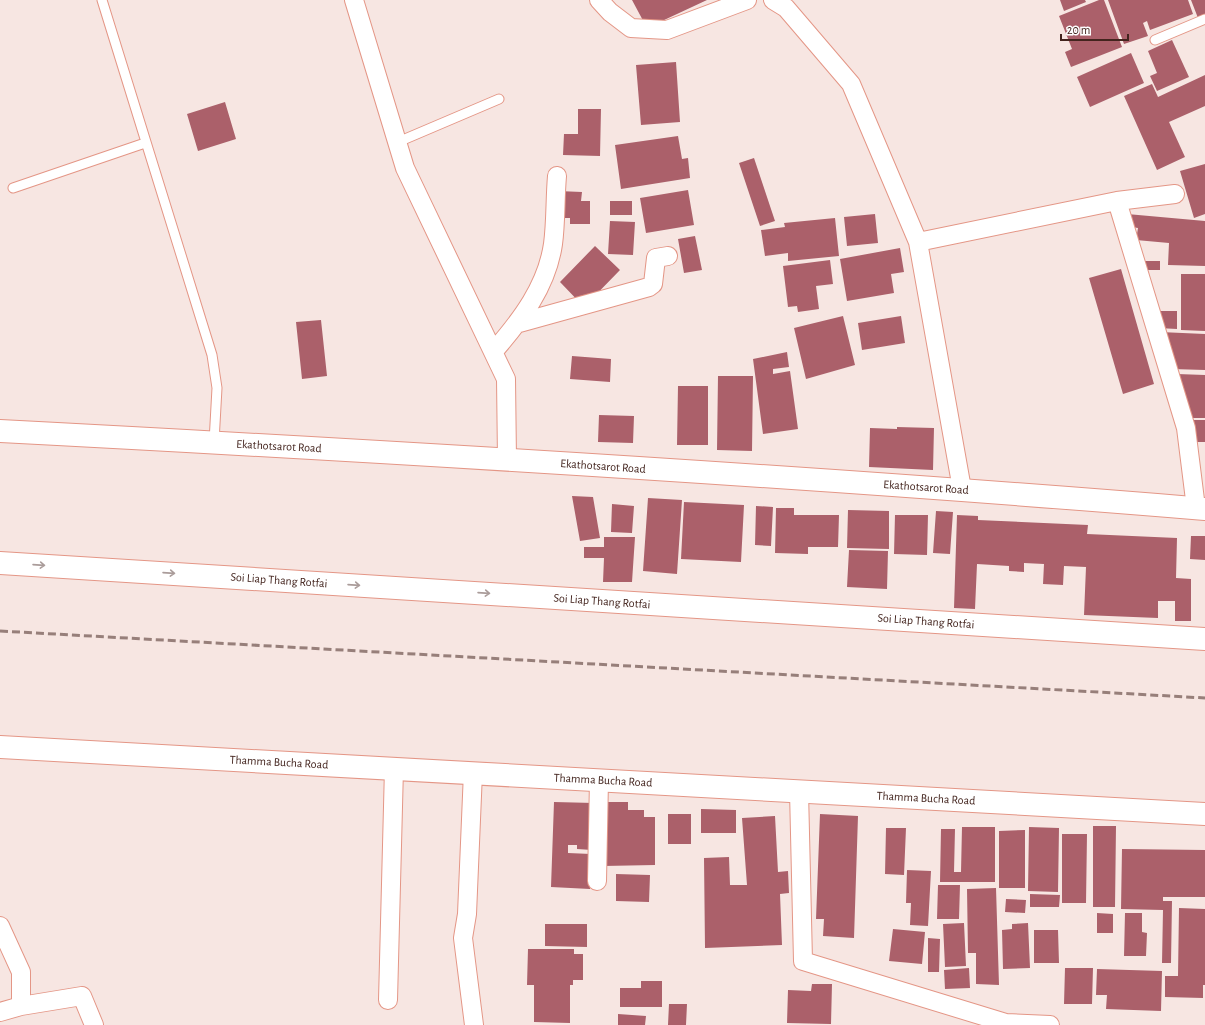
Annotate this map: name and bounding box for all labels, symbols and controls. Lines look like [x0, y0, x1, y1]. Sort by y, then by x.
scale bar [1061, 16, 1128, 42]
text: 20 m [1067, 24, 1090, 36]
street label: Ekathotsarot Road [236, 438, 322, 454]
street label: Ekathotsarot Road [560, 457, 646, 475]
street label: Ekathotsarot Road [883, 478, 969, 496]
one-way arrow [32, 562, 45, 569]
one-way arrow [162, 570, 175, 577]
street label: Soi Liap Thang Rotfai [230, 571, 328, 589]
one-way arrow [347, 581, 360, 589]
one-way arrow [477, 590, 490, 597]
street label: Soi Liap Thang Rotfai [553, 592, 651, 610]
street label: Soi Liap Thang Rotfai [877, 612, 975, 630]
street label: Thamma Bucha Road [229, 753, 329, 771]
street label: Thamma Bucha Road [553, 771, 653, 789]
street label: Thamma Bucha Road [876, 789, 976, 807]

